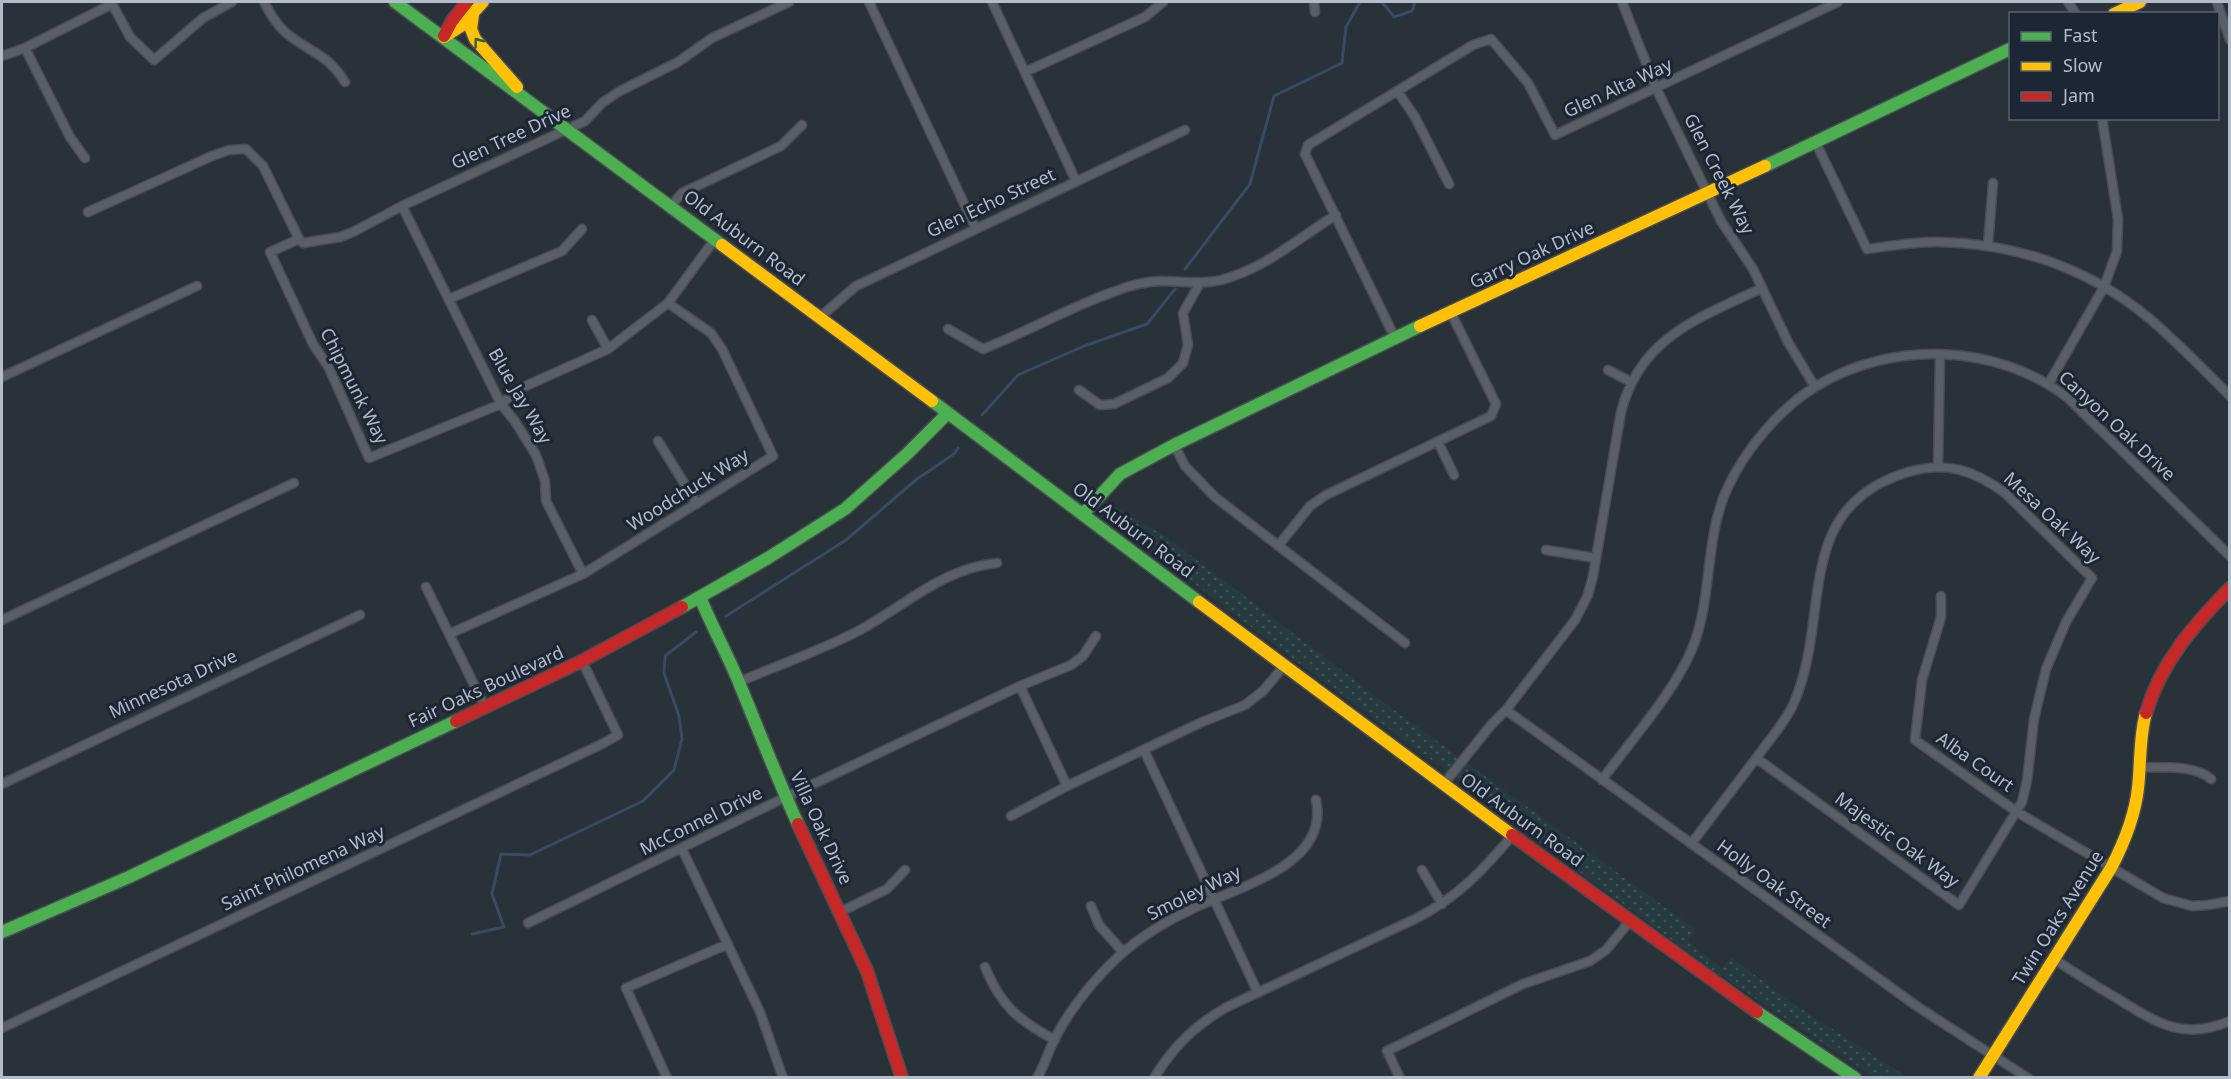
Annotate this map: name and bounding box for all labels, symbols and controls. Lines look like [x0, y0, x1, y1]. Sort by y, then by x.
legend [2009, 12, 2219, 120]
text: Fast [2063, 23, 2098, 47]
one-way arrow [474, 38, 485, 49]
street label: Glen Alta Way [1560, 51, 1676, 123]
text: Slow [2063, 53, 2102, 77]
text: Jam [2061, 83, 2095, 107]
street label: Glen Tree Drive [447, 98, 574, 174]
street label: Glen Creek Way [1679, 109, 1761, 239]
street label: Glen Echo Street [922, 162, 1059, 242]
street label: Old Auburn Road [679, 184, 810, 291]
street label: Garry Oak Drive [1465, 215, 1598, 293]
street label: Chipmunk Way [315, 323, 395, 448]
street label: Blue Jay Way [484, 343, 558, 448]
street label: Canyon Oak Drive [2054, 365, 2181, 486]
street label: Woodchuck Way [622, 442, 753, 536]
street label: Mesa Oak Way [1999, 466, 2107, 569]
street label: Old Auburn Road [1068, 476, 1199, 583]
street label: Fair Oaks Boulevard [404, 640, 567, 733]
street label: Minnesota Drive [105, 643, 240, 723]
street label: Alba Court [1932, 726, 2019, 797]
street label: Villa Oak Drive [785, 767, 859, 888]
street label: Old Auburn Road [1457, 767, 1589, 872]
street label: McConnel Drive [635, 780, 766, 860]
street label: Majestic Oak Way [1830, 786, 1965, 893]
street label: Saint Philomena Way [217, 818, 389, 916]
street label: Holly Oak Street [1712, 833, 1837, 933]
street label: Twin Oaks Avenue [2006, 846, 2108, 989]
street label: Smoley Way [1143, 859, 1245, 925]

